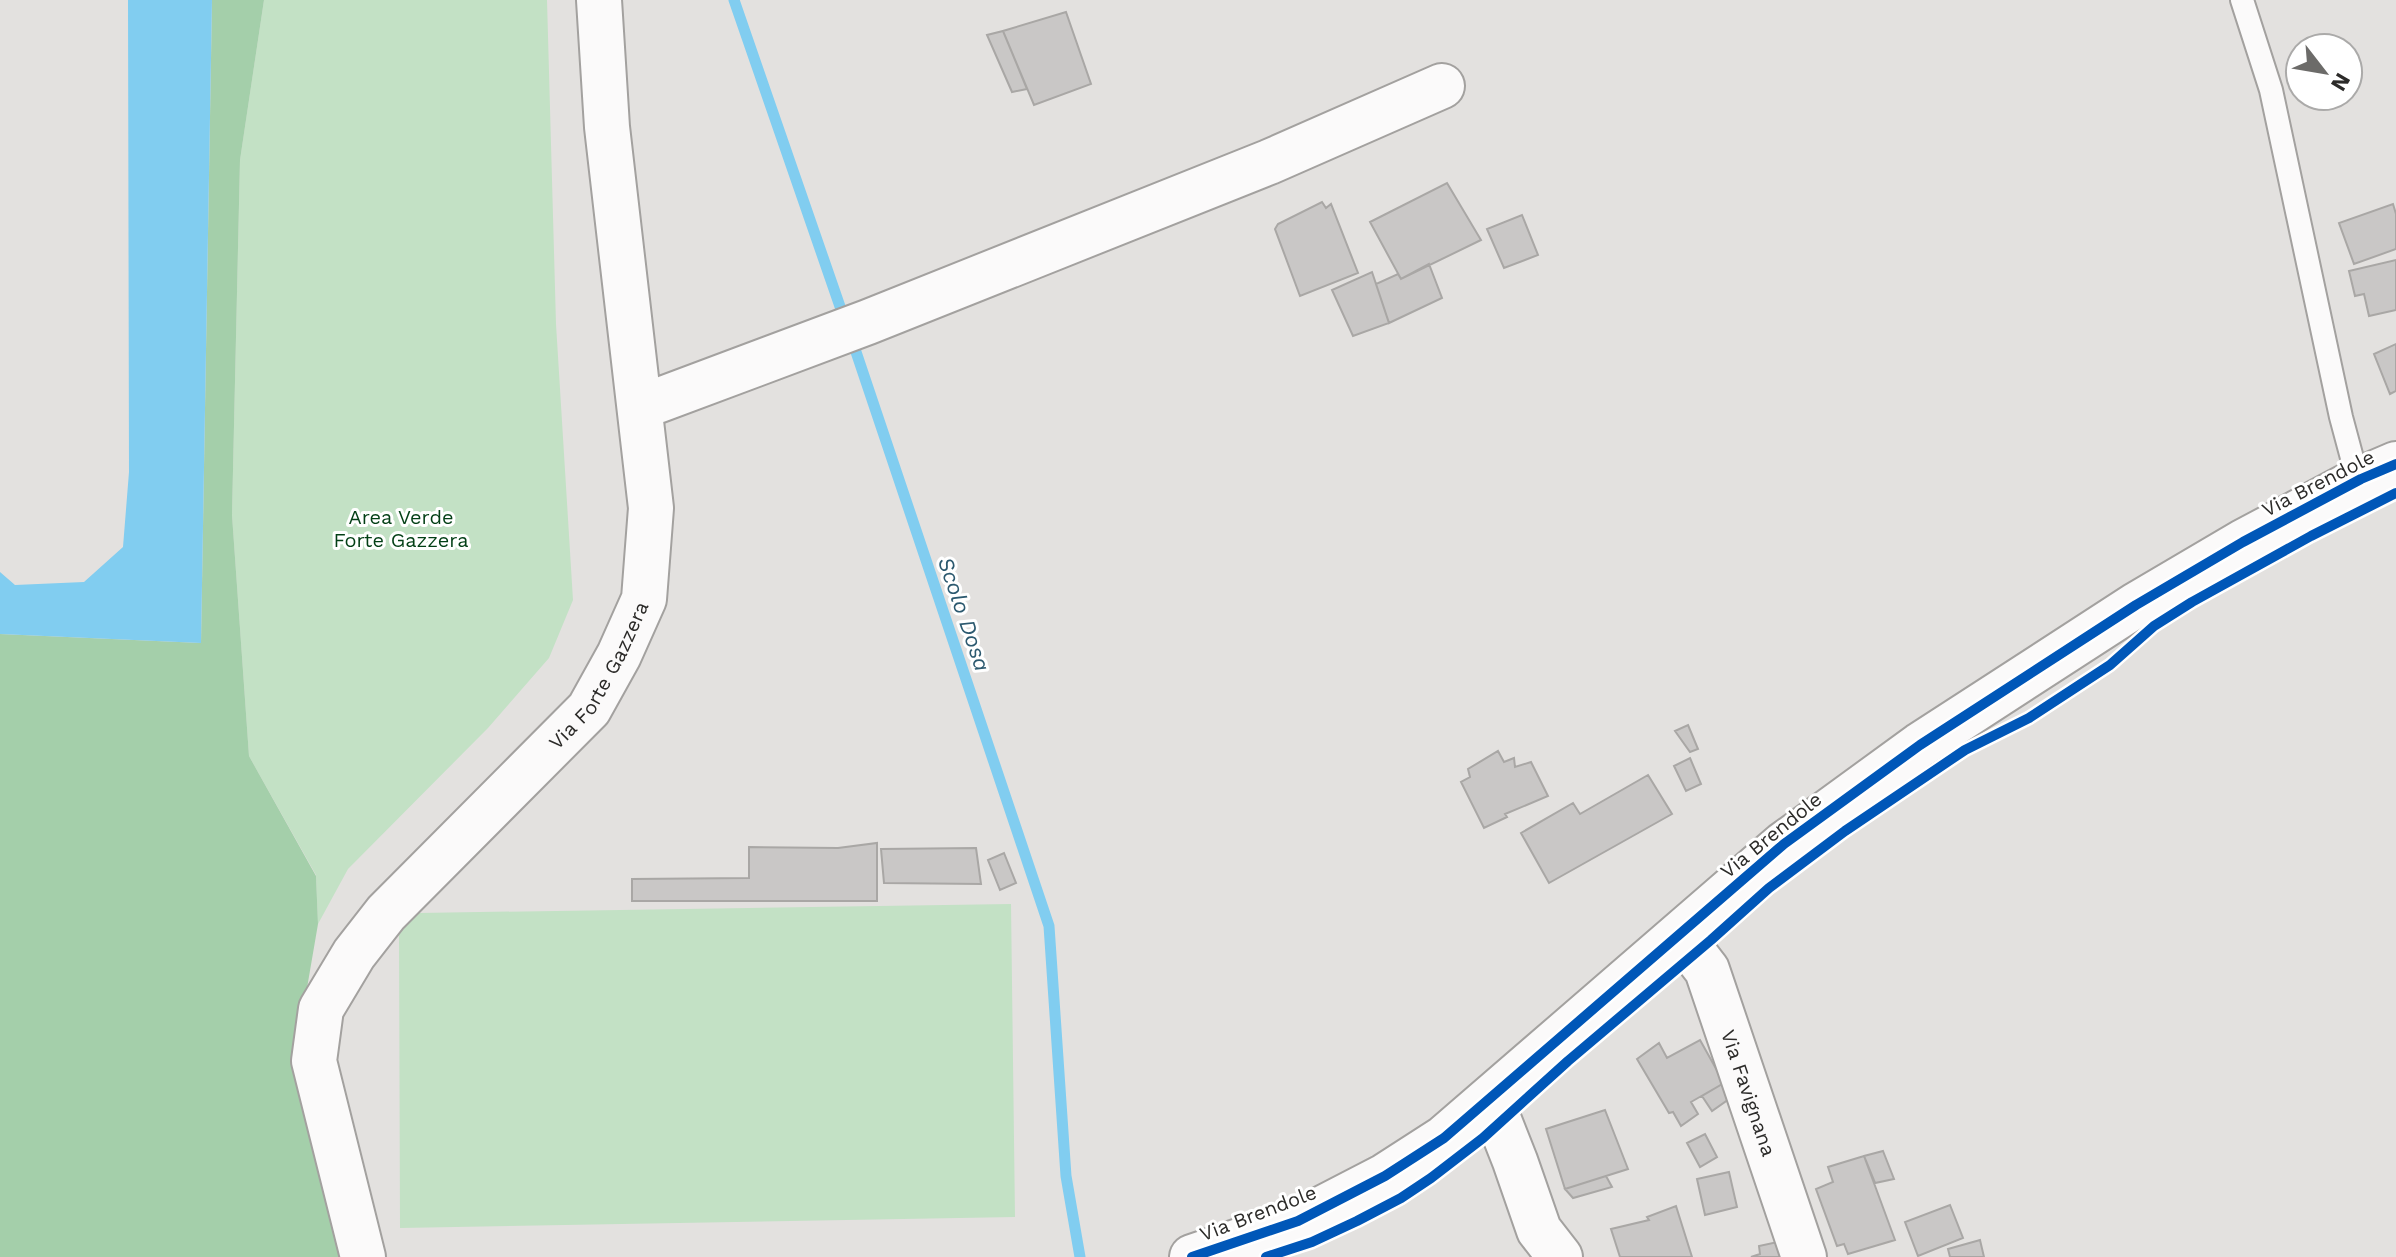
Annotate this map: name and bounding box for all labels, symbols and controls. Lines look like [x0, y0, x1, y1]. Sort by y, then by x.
north arrow [2284, 32, 2364, 112]
text: N [2326, 69, 2356, 95]
street label: Via Brendole [2258, 444, 2378, 522]
park label: Area Verde Forte Gazzera [333, 505, 469, 552]
water label: Scolo Dosa [933, 554, 995, 674]
street label: Via Forte Gazzera [544, 598, 653, 754]
street label: Via Brendole [1716, 787, 1826, 883]
street label: Via Favignana [1716, 1027, 1781, 1159]
street label: Via Brendole [1196, 1180, 1320, 1246]

